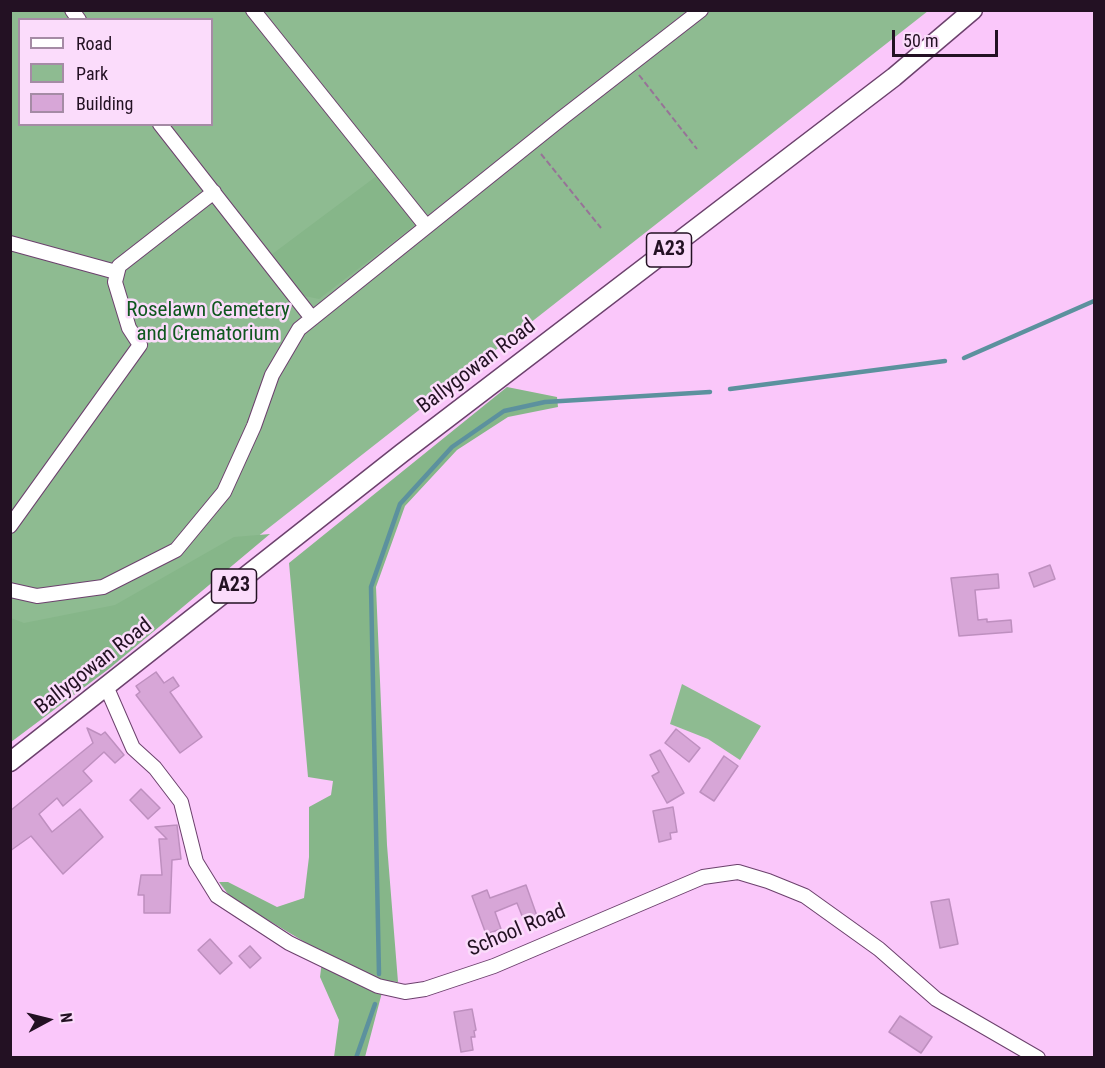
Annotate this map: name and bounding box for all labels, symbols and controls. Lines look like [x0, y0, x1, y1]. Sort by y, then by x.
legend [18, 18, 213, 126]
scale bar [895, 18, 1002, 56]
text: 50 m [903, 30, 938, 51]
text: Road [76, 33, 112, 54]
text: Park [76, 63, 108, 84]
text: Building [76, 93, 133, 114]
road number: A23 [646, 233, 692, 267]
park label: Roselawn Cemetery and Crematorium [126, 298, 290, 348]
street label: Ballygowan Road [413, 314, 541, 420]
road number: A23 [212, 569, 256, 603]
street label: Ballygowan Road [30, 614, 158, 720]
street label: School Road [464, 899, 570, 963]
north arrow [18, 990, 78, 1050]
text: N [56, 1012, 76, 1024]

